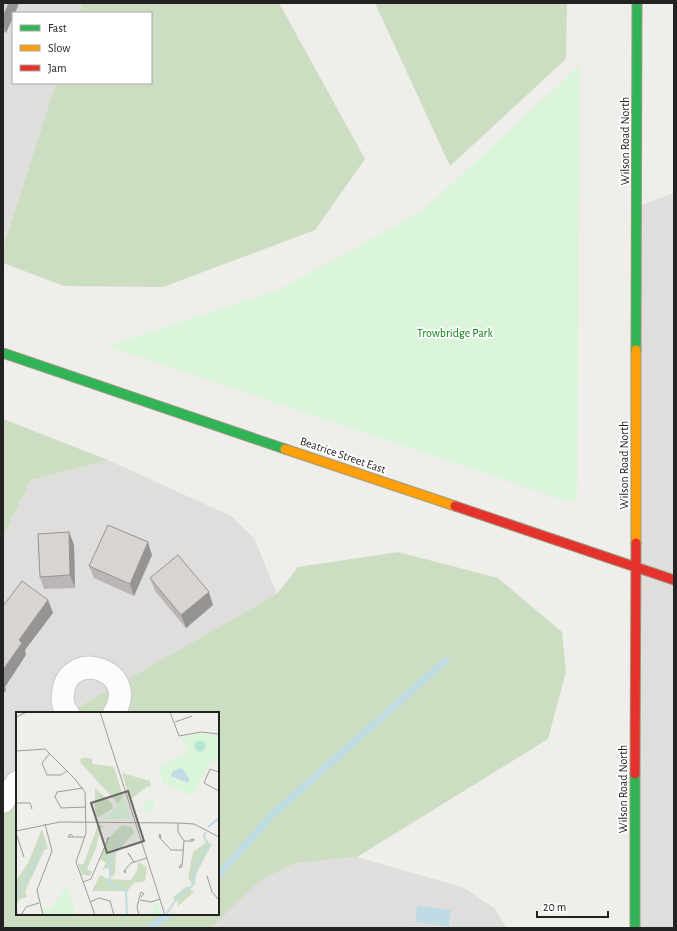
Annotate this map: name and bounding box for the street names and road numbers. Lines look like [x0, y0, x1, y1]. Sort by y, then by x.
street label: Wilson Road North [619, 97, 631, 185]
street label: Wilson Road North [618, 421, 630, 509]
street label: Beatrice Street East [299, 435, 388, 475]
street label: Wilson Road North [617, 745, 629, 833]

